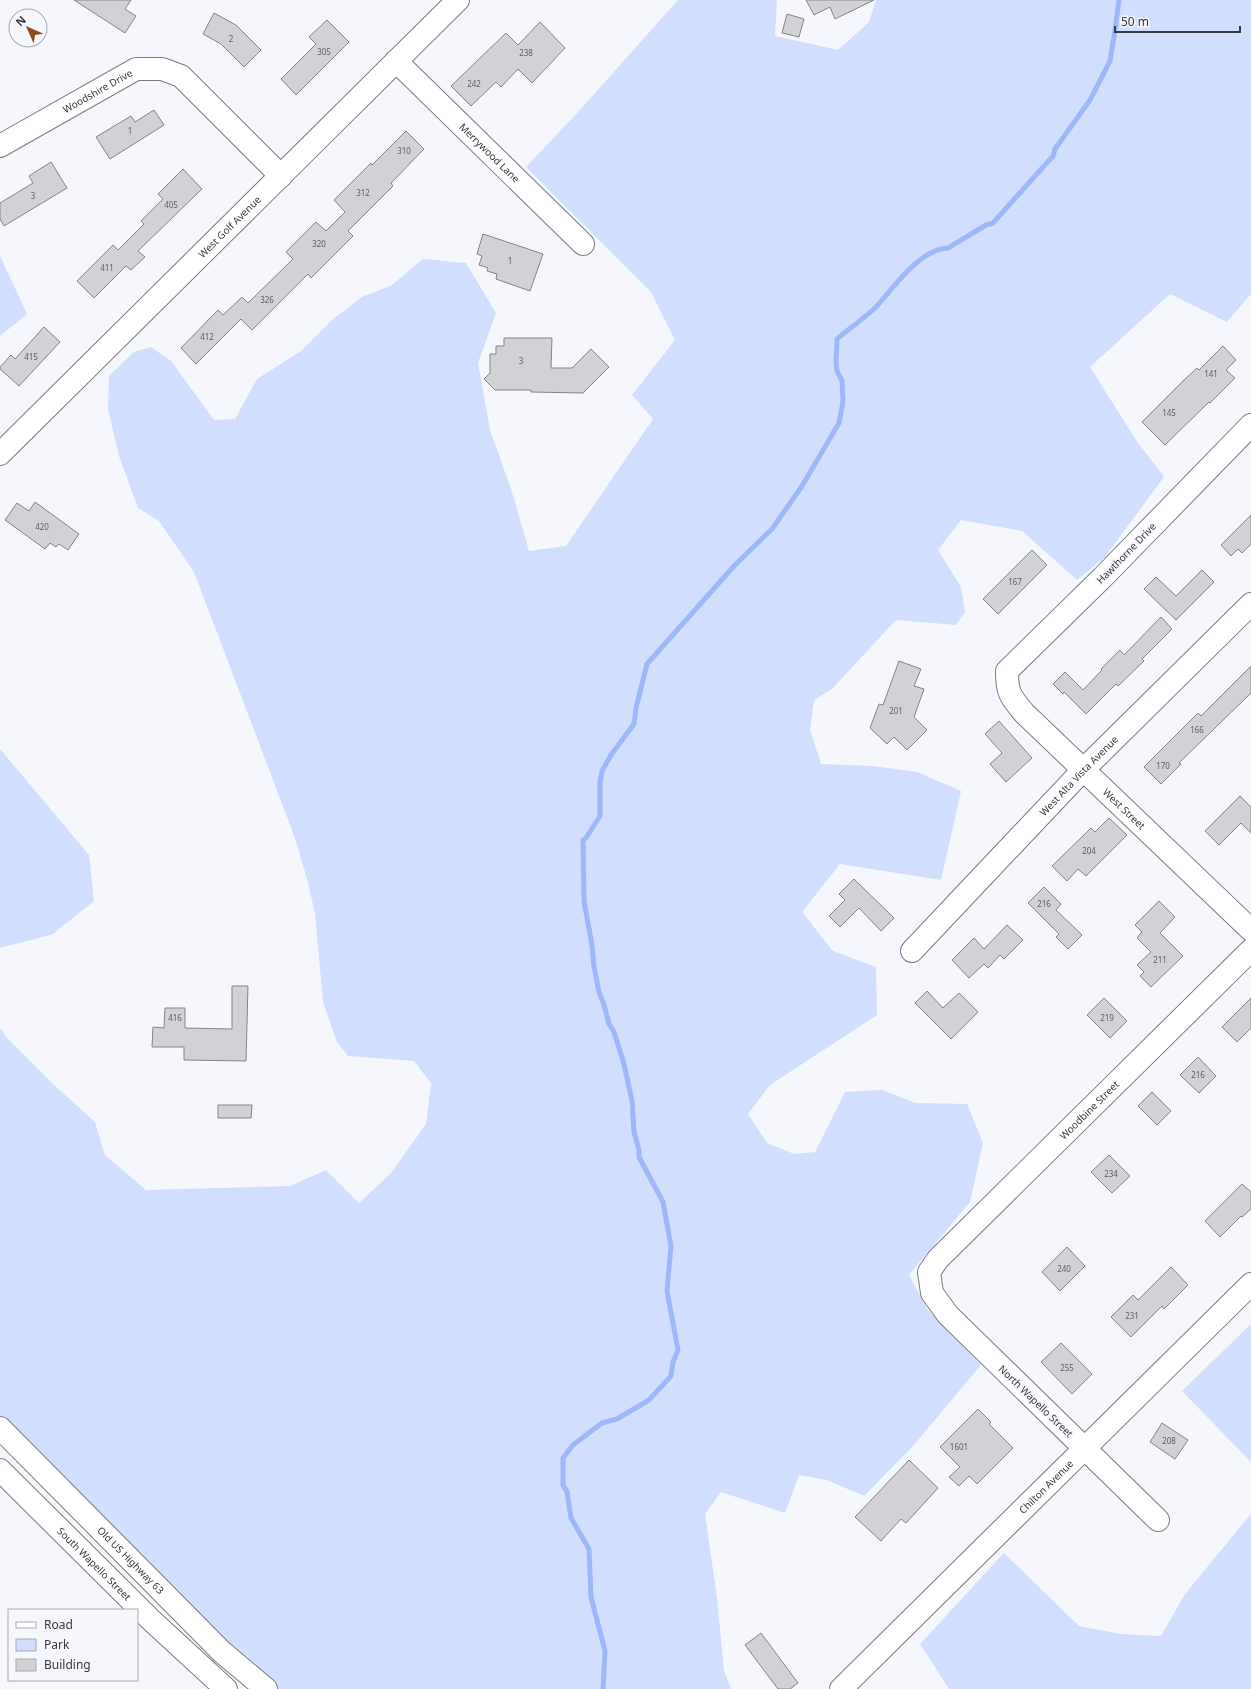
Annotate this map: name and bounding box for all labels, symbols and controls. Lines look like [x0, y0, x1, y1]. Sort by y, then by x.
north arrow [8, 8, 48, 48]
scale bar [1115, 8, 1240, 34]
text: N [12, 12, 29, 29]
text: 50 m [1121, 13, 1149, 30]
house number: 2 [229, 33, 234, 44]
house number: 305 [317, 46, 331, 57]
house number: 238 [519, 47, 533, 58]
street label: Woodshire Drive [60, 65, 135, 116]
house number: 242 [467, 78, 481, 89]
street label: Merrywood Lane [456, 120, 523, 186]
house number: 1 [128, 125, 132, 136]
house number: 310 [397, 145, 411, 156]
house number: 312 [356, 187, 370, 198]
house number: 3 [31, 190, 36, 201]
street label: West Golf Avenue [195, 192, 264, 261]
house number: 405 [164, 199, 178, 210]
house number: 320 [312, 238, 326, 249]
house number: 1 [508, 255, 512, 266]
house number: 411 [100, 262, 114, 273]
house number: 326 [260, 294, 274, 305]
house number: 412 [200, 331, 214, 342]
house number: 415 [24, 351, 38, 362]
house number: 3 [519, 355, 524, 366]
house number: 141 [1204, 368, 1218, 379]
house number: 145 [1162, 407, 1176, 418]
street label: Hawthorne Drive [1093, 519, 1159, 587]
house number: 420 [35, 521, 49, 532]
house number: 167 [1008, 576, 1022, 587]
house number: 201 [889, 705, 903, 716]
house number: 166 [1190, 724, 1204, 735]
street label: West Alta Vista Avenue [1036, 732, 1121, 819]
house number: 170 [1156, 760, 1170, 771]
street label: West Street [1100, 785, 1149, 833]
house number: 204 [1082, 845, 1096, 856]
house number: 216 [1037, 898, 1051, 909]
house number: 211 [1153, 954, 1167, 965]
house number: 416 [168, 1012, 182, 1023]
house number: 219 [1100, 1012, 1114, 1023]
house number: 216 [1191, 1069, 1205, 1080]
street label: Woodbine Street [1056, 1077, 1122, 1142]
house number: 234 [1104, 1168, 1118, 1179]
house number: 240 [1057, 1263, 1071, 1274]
house number: 231 [1125, 1310, 1139, 1321]
street label: North Wapello Street [996, 1362, 1077, 1440]
house number: 255 [1060, 1362, 1074, 1373]
house number: 208 [1162, 1435, 1176, 1446]
house number: 1601 [950, 1441, 968, 1452]
street label: Chilton Avenue [1016, 1456, 1076, 1517]
street label: Old US Highway 63 [94, 1523, 168, 1597]
street label: South Wapello Street [54, 1524, 135, 1604]
legend [8, 1609, 138, 1681]
text: Road [44, 1616, 73, 1633]
text: Park [44, 1636, 70, 1653]
text: Building [44, 1656, 91, 1673]

